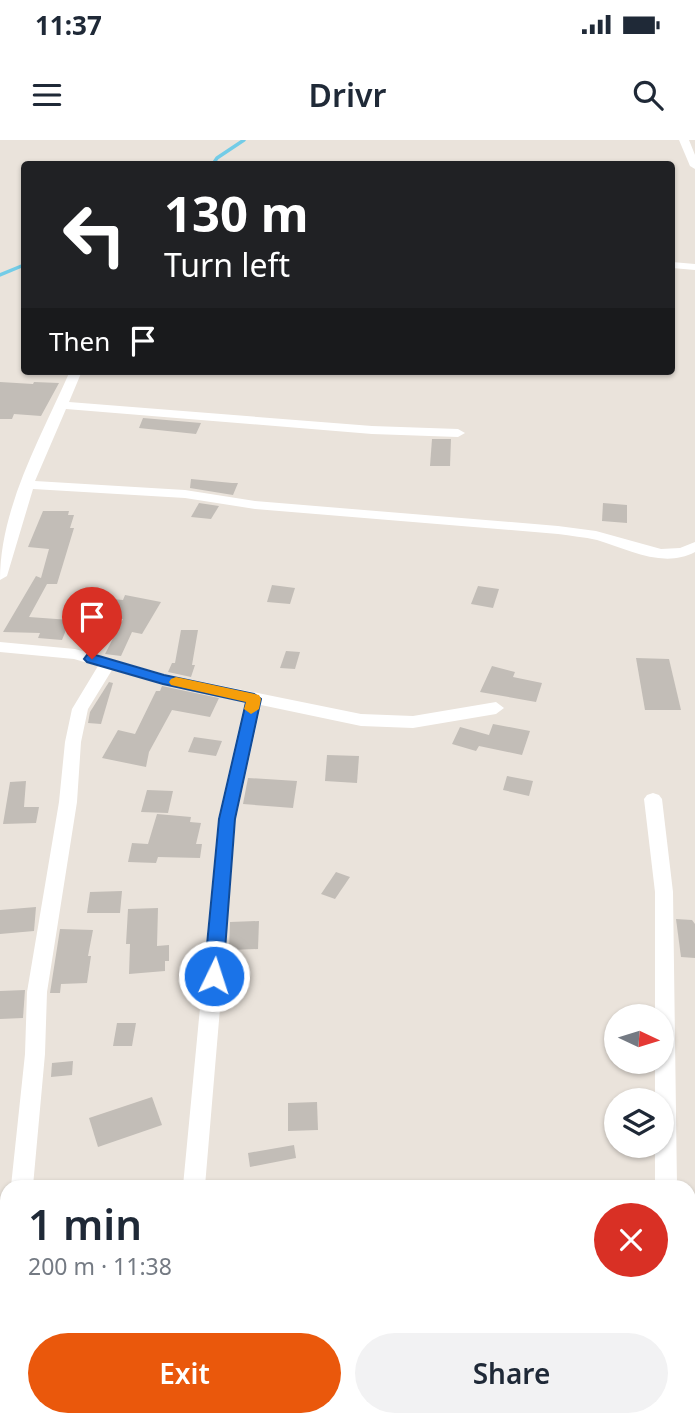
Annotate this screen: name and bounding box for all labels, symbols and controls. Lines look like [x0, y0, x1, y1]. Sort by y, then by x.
text: 11:37 [35, 7, 102, 43]
text: Drivr [309, 73, 386, 116]
icon: menu [28, 76, 66, 114]
icon: search [629, 76, 667, 114]
text: 130 m [164, 180, 309, 246]
icon: left [49, 189, 140, 280]
text: Turn left [164, 243, 290, 286]
icon: arrive [124, 322, 162, 360]
text: Then [49, 323, 110, 359]
pin [62, 587, 122, 659]
icon: arrive [73, 598, 111, 636]
position arrow [177, 939, 251, 1013]
north arrow [604, 1004, 674, 1074]
map controls [604, 1004, 674, 1158]
button: layers [604, 1088, 674, 1158]
text: 1 min [28, 1195, 142, 1252]
button: close [594, 1203, 668, 1277]
text: 200 m · 11:38 [28, 1250, 172, 1282]
button: Exit [28, 1333, 341, 1413]
button: Share [355, 1333, 668, 1413]

